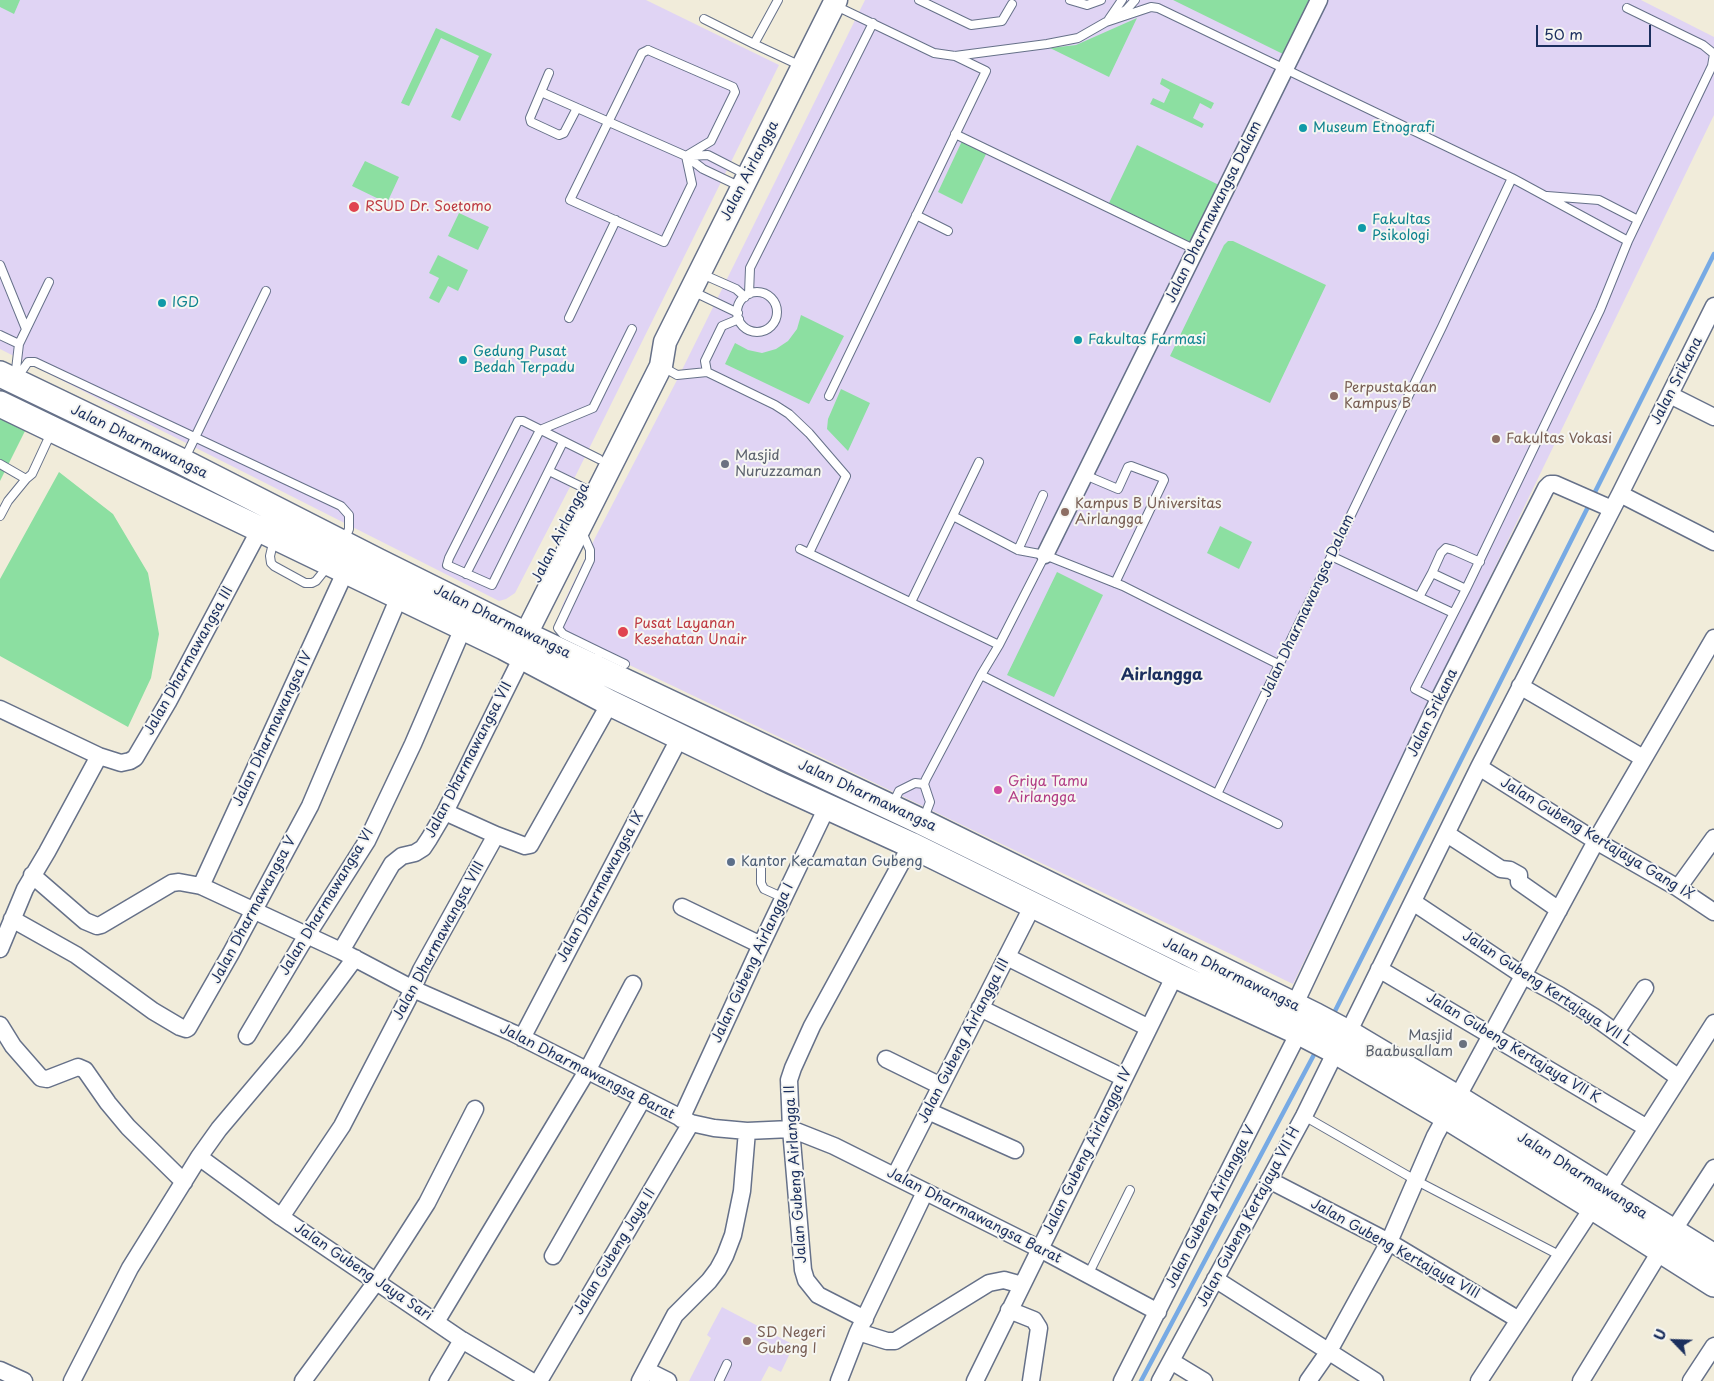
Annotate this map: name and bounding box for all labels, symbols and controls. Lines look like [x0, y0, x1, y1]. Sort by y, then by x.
scale bar [1539, 15, 1654, 47]
text: 50 m [1544, 22, 1583, 45]
street label: Jalan Airlangga [718, 118, 782, 224]
street label: Jalan Dharmawangsa Dalam [1163, 118, 1265, 306]
place label: Museum Etnografi [1313, 120, 1435, 136]
marker: Museum Etnografi [1297, 122, 1309, 134]
place label: RSUD Dr. Soetomo [365, 199, 492, 215]
marker: RSUD Dr. Soetomo [347, 200, 361, 214]
place label: Fakultas Psikologi [1372, 212, 1430, 244]
marker: Fakultas Psikologi [1356, 222, 1368, 234]
place label: IGD [172, 295, 199, 311]
marker: IGD [156, 297, 168, 309]
place label: Fakultas Farmasi [1088, 332, 1206, 348]
marker: Fakultas Farmasi [1072, 334, 1084, 346]
street label: Jalan Srikana [1648, 334, 1706, 428]
place label: Gedung Pusat Bedah Terpadu [473, 344, 575, 377]
marker: Gedung Pusat Bedah Terpadu [457, 354, 469, 366]
place label: Perpustakaan Kampus B [1344, 380, 1437, 412]
marker: Perpustakaan Kampus B [1328, 390, 1340, 402]
street label: Jalan Dharmawangsa [68, 401, 210, 483]
place label: Fakultas Vokasi [1506, 431, 1612, 447]
marker: Fakultas Vokasi [1490, 433, 1502, 445]
place label: Masjid Nuruzzaman [735, 448, 821, 481]
marker: Masjid Nuruzzaman [719, 458, 731, 470]
street label: Jalan Airlangga [529, 480, 593, 586]
place label: Kampus B Universitas Airlangga [1075, 496, 1222, 528]
marker: Kampus B Universitas Airlangga [1059, 506, 1071, 518]
street label: Jalan Dharmawangsa Dalam [1258, 512, 1358, 700]
street label: Jalan Dharmawangsa [431, 581, 573, 663]
street label: Jalan Dharmawangsa III [141, 584, 237, 738]
place label: Pusat Layanan Kesehatan Unair [634, 616, 747, 648]
marker: Pusat Layanan Kesehatan Unair [616, 625, 630, 639]
street label: Jalan Dharmawangsa IV [230, 649, 316, 809]
district label: Airlangga [1121, 666, 1203, 686]
street label: Jalan Srikana [1404, 666, 1462, 760]
street label: Jalan Dharmawangsa VII [422, 679, 516, 841]
street label: Jalan Dharmawangsa [795, 757, 939, 835]
place label: Griya Tamu Airlangga [1008, 774, 1088, 806]
street label: Jalan Gubeng Kertajaya Gang IX [1497, 774, 1697, 904]
marker: Griya Tamu Airlangga [992, 784, 1004, 796]
street label: Jalan Dharmawangsa IX [554, 809, 648, 965]
street label: Jalan Dharmawangsa VI [276, 825, 378, 979]
street label: Jalan Dharmawangsa V [208, 833, 300, 987]
place label: Kantor Kecamatan Gubeng [741, 854, 922, 870]
marker: Kantor Kecamatan Gubeng [725, 856, 737, 868]
street label: Jalan Dharmawangsa VIII [390, 859, 488, 1023]
street label: Jalan Gubeng Airlangga I [709, 880, 797, 1046]
street label: Jalan Gubeng Kertajaya VII L [1459, 928, 1635, 1050]
street label: Jalan Dharmawangsa [1160, 934, 1302, 1016]
street label: Jalan Gubeng Airlangga III [915, 956, 1013, 1126]
street label: Jalan Gubeng Kertajaya VII K [1423, 989, 1603, 1107]
street label: Jalan Dharmawangsa Barat [497, 1021, 677, 1123]
place label: Masjid Baabusallam [1365, 1028, 1453, 1060]
marker: Masjid Baabusallam [1457, 1038, 1469, 1050]
street label: Jalan Gubeng Airlangga IV [1040, 1065, 1136, 1237]
street label: Jalan Gubeng Airlangga II [781, 1084, 811, 1264]
street label: Jalan Gubeng Airlangga V [1163, 1123, 1259, 1291]
street label: Jalan Gubeng Kertajaya VII H [1194, 1124, 1304, 1310]
street label: Jalan Dharmawangsa [1514, 1129, 1650, 1223]
street label: Jalan Dharmawangsa Barat [884, 1165, 1064, 1267]
street label: Jalan Gubeng Jaya II [571, 1186, 659, 1318]
street label: Jalan Gubeng Kertajaya VIII [1308, 1195, 1482, 1303]
street label: Jalan Gubeng Jaya Sari [291, 1219, 435, 1325]
north arrow [1649, 1316, 1699, 1366]
place label: SD Negeri Gubeng I [757, 1325, 826, 1358]
text: U [1648, 1326, 1672, 1344]
marker: SD Negeri Gubeng I [741, 1335, 753, 1347]

